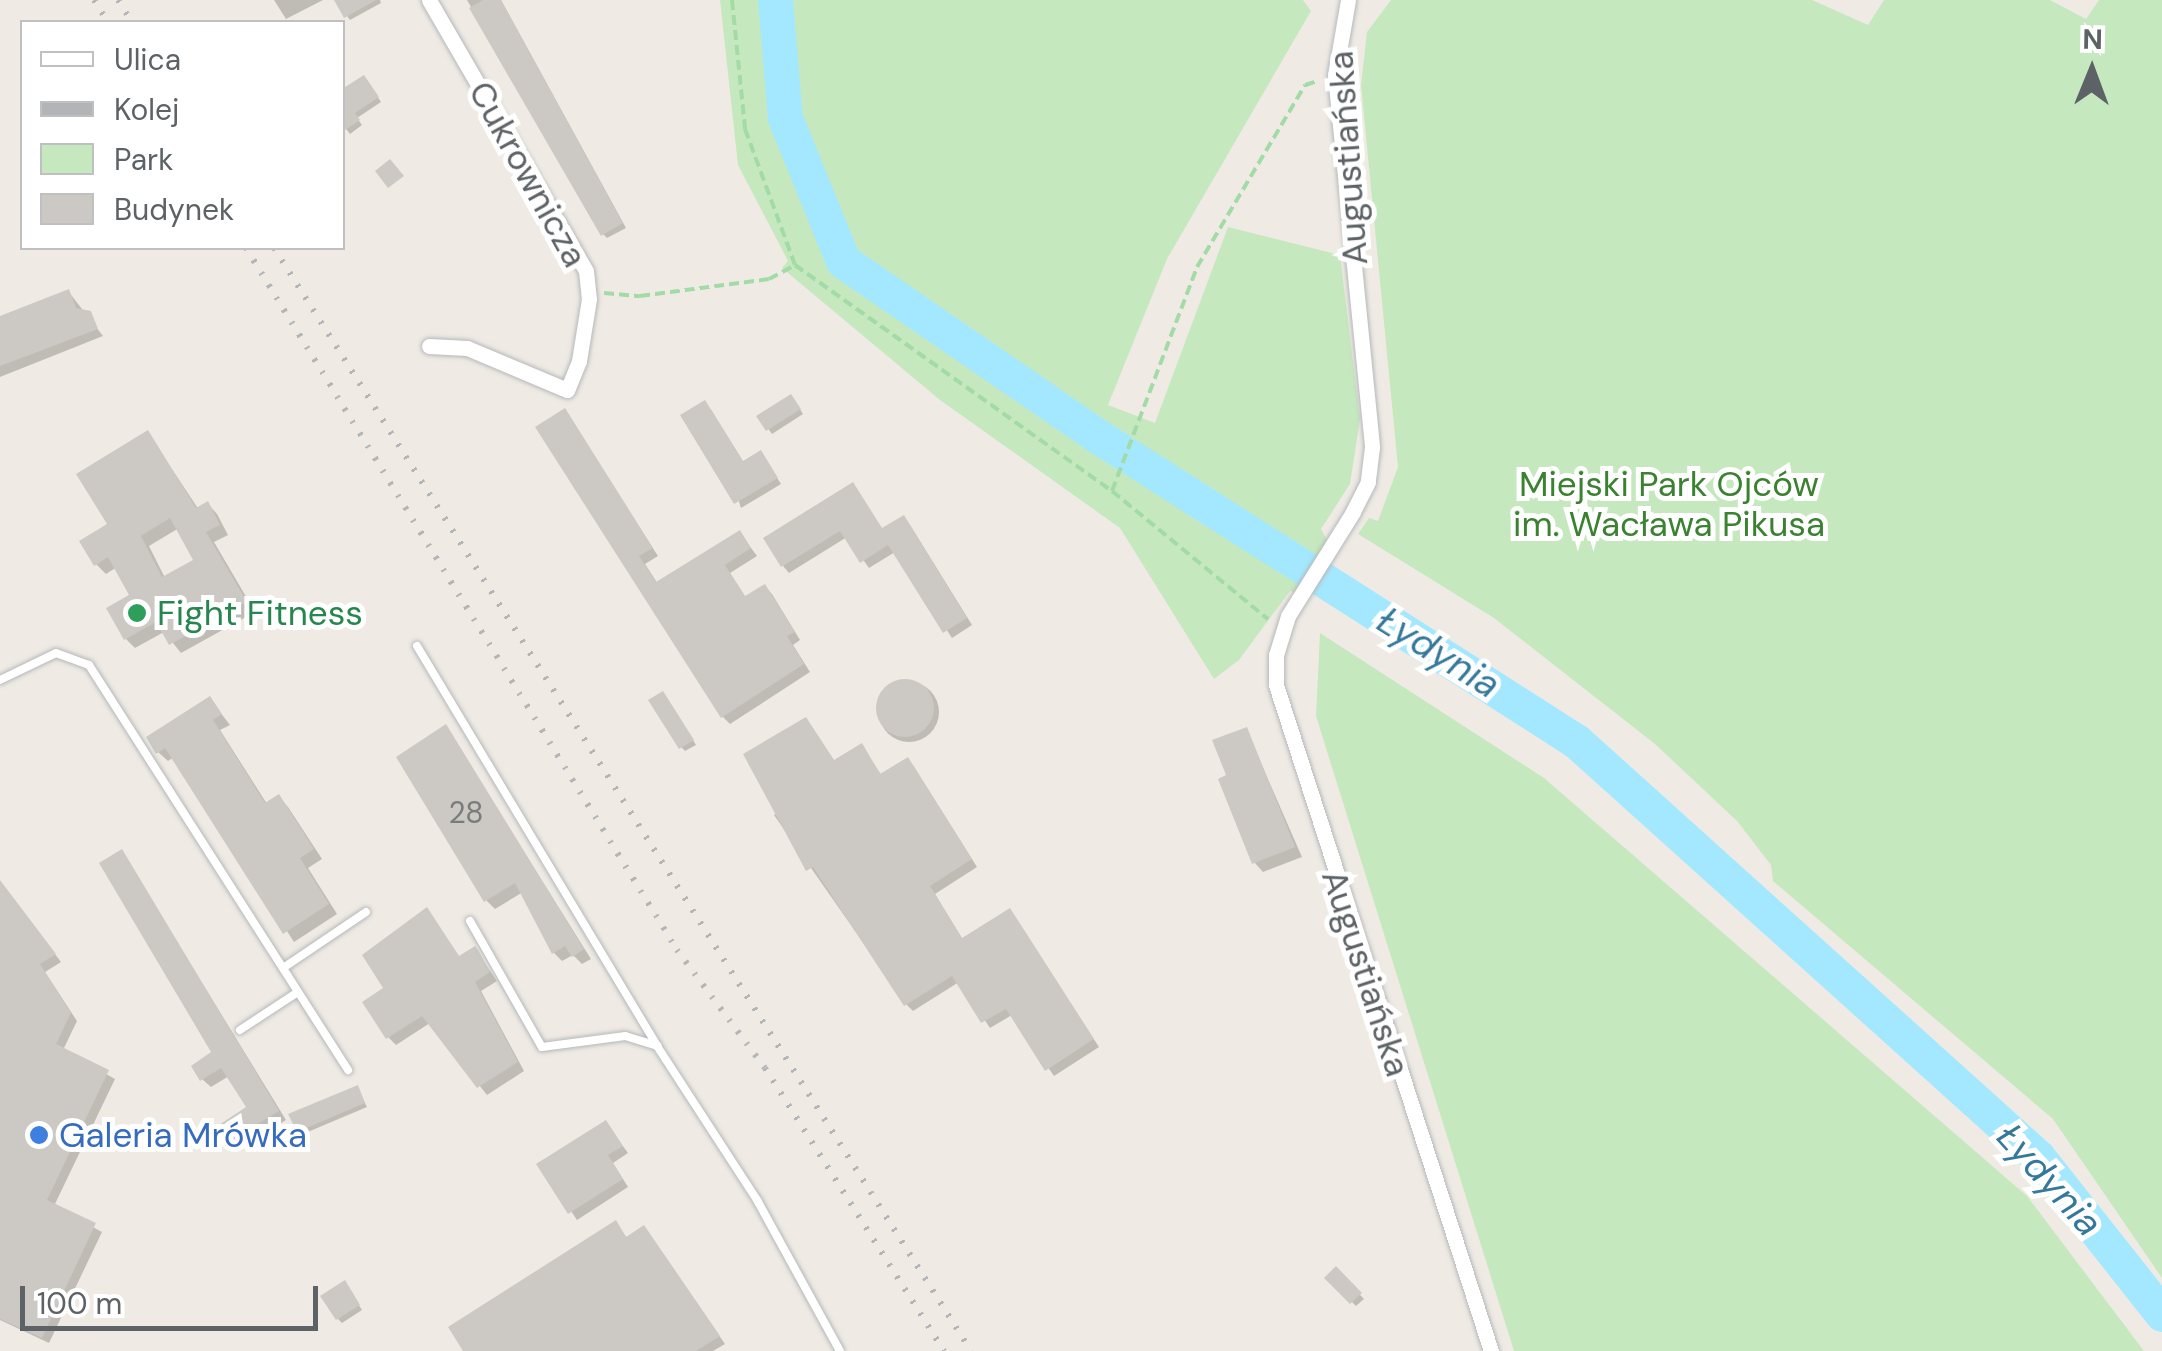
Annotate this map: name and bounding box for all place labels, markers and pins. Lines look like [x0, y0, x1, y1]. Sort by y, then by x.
place label: Fight Fitness [157, 592, 363, 634]
marker: Fight Fitness [126, 602, 148, 624]
place label: Galeria Mrówka [59, 1114, 307, 1156]
marker: Galeria Mrówka [28, 1124, 50, 1146]

